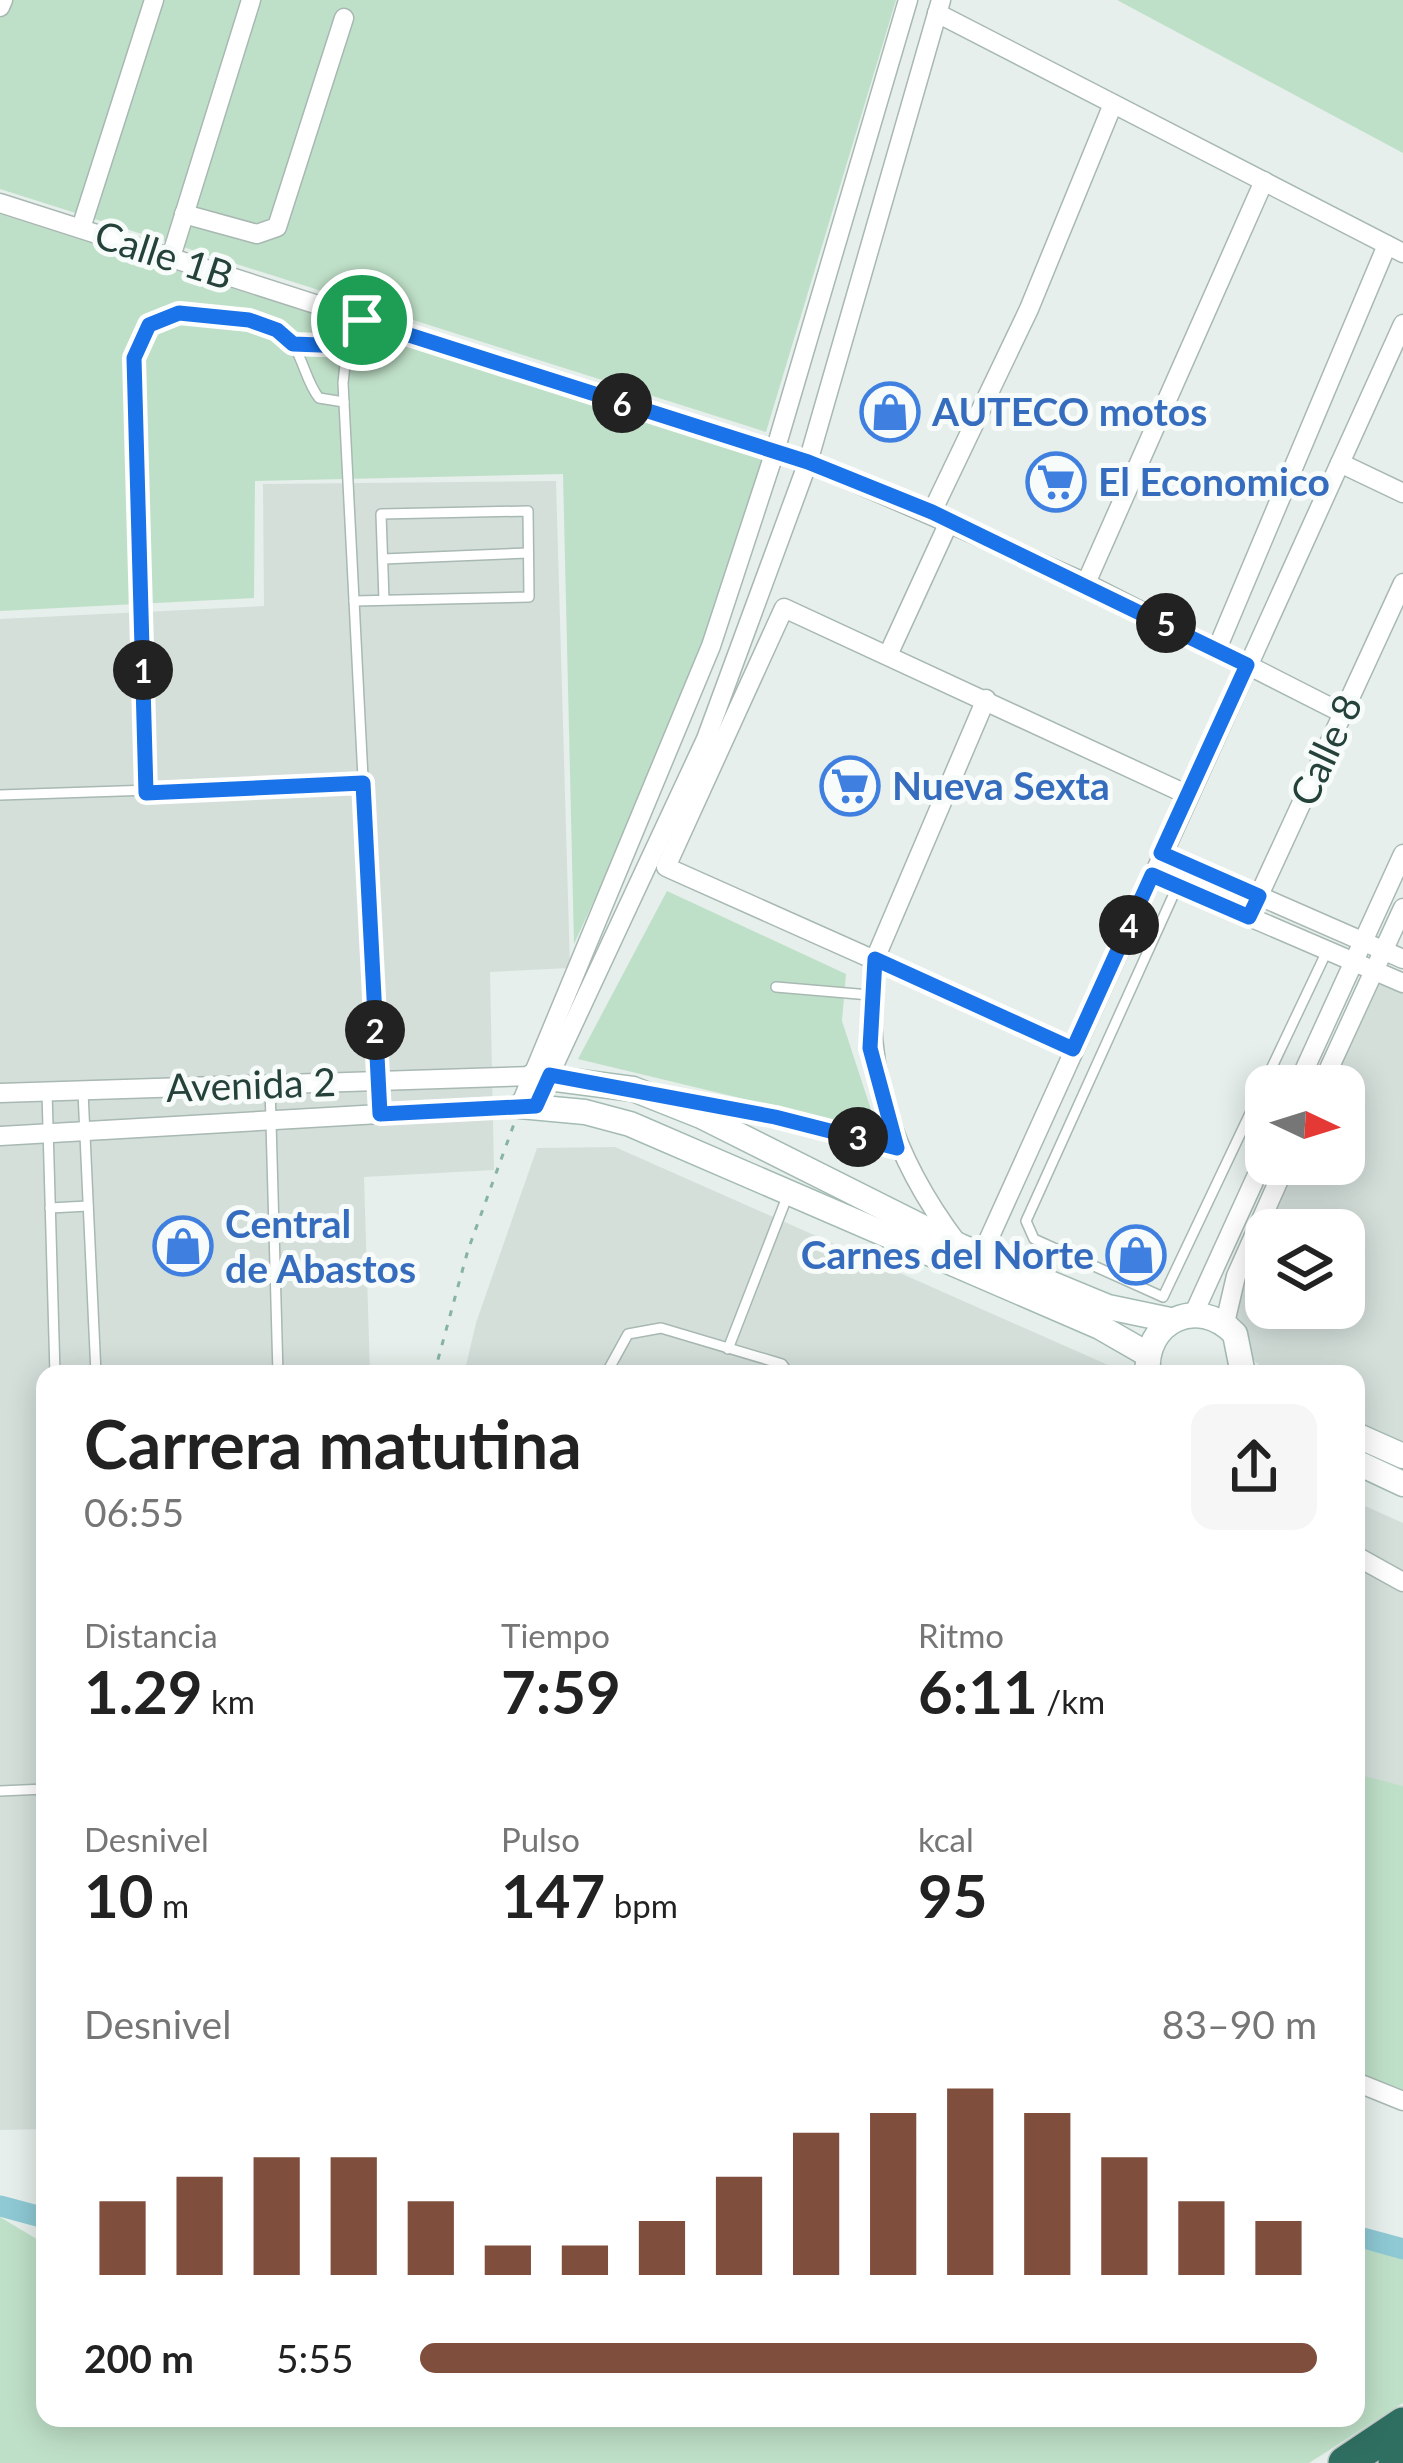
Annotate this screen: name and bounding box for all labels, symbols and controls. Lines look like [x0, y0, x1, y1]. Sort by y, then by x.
street label: Calle 1B [90, 210, 239, 298]
pin [311, 269, 413, 371]
icon: arrive [329, 287, 395, 353]
pin: 6 [592, 373, 652, 433]
shop icon: AUTECO motos [859, 381, 921, 443]
text: 6 [612, 383, 632, 423]
place label: AUTECO motos [931, 388, 1207, 434]
supermarket icon: El Economico [1025, 451, 1087, 513]
place label: El Economico [1098, 458, 1330, 504]
pin: 5 [1136, 593, 1196, 653]
text: 5 [1156, 603, 1176, 643]
pin: 1 [113, 640, 173, 700]
text: 1 [133, 650, 153, 690]
street label: Calle 8 [1280, 687, 1371, 812]
supermarket icon: Nueva Sexta [819, 755, 881, 817]
place label: Nueva Sexta [892, 762, 1110, 808]
pin: 4 [1099, 895, 1159, 955]
text: 4 [1119, 905, 1139, 945]
pin: 2 [345, 1000, 405, 1060]
text: 2 [365, 1010, 385, 1050]
street label: Avenida 2 [165, 1058, 337, 1110]
north arrow [1245, 1065, 1365, 1185]
map controls [1245, 1065, 1365, 1329]
pin: 3 [828, 1107, 888, 1167]
text: 3 [848, 1117, 868, 1157]
place label: Central de Abastos [225, 1200, 416, 1291]
button: layers [1245, 1209, 1365, 1329]
shop icon: Central de Abastos [152, 1215, 214, 1277]
shop icon: Carnes del Norte [1105, 1224, 1167, 1286]
place label: Carnes del Norte [801, 1231, 1094, 1277]
text: Carrera matutina [84, 1404, 582, 1483]
button: share [1191, 1404, 1317, 1530]
text: 06:55 [84, 1489, 184, 1535]
text: Distancia [84, 1615, 218, 1655]
text: Tiempo [501, 1615, 610, 1655]
text: Ritmo [918, 1615, 1004, 1655]
text: 1.29 [84, 1655, 203, 1727]
text: 7:59 [501, 1655, 621, 1727]
text: 6:11 [918, 1655, 1038, 1727]
text: km [203, 1681, 255, 1721]
text: /km [1038, 1681, 1105, 1721]
text: Desnivel [84, 1819, 209, 1859]
text: Pulso [501, 1819, 580, 1859]
text: kcal [918, 1819, 974, 1859]
text: 10 [84, 1859, 154, 1931]
text: 147 [501, 1859, 605, 1931]
text: 95 [918, 1859, 988, 1931]
text: m [154, 1885, 189, 1925]
text: bpm [605, 1885, 678, 1925]
text: Desnivel [84, 2001, 231, 2047]
text: 83–90 m [1162, 2001, 1317, 2047]
text: 200 m [84, 2335, 194, 2381]
text: 5:55 [276, 2335, 354, 2381]

